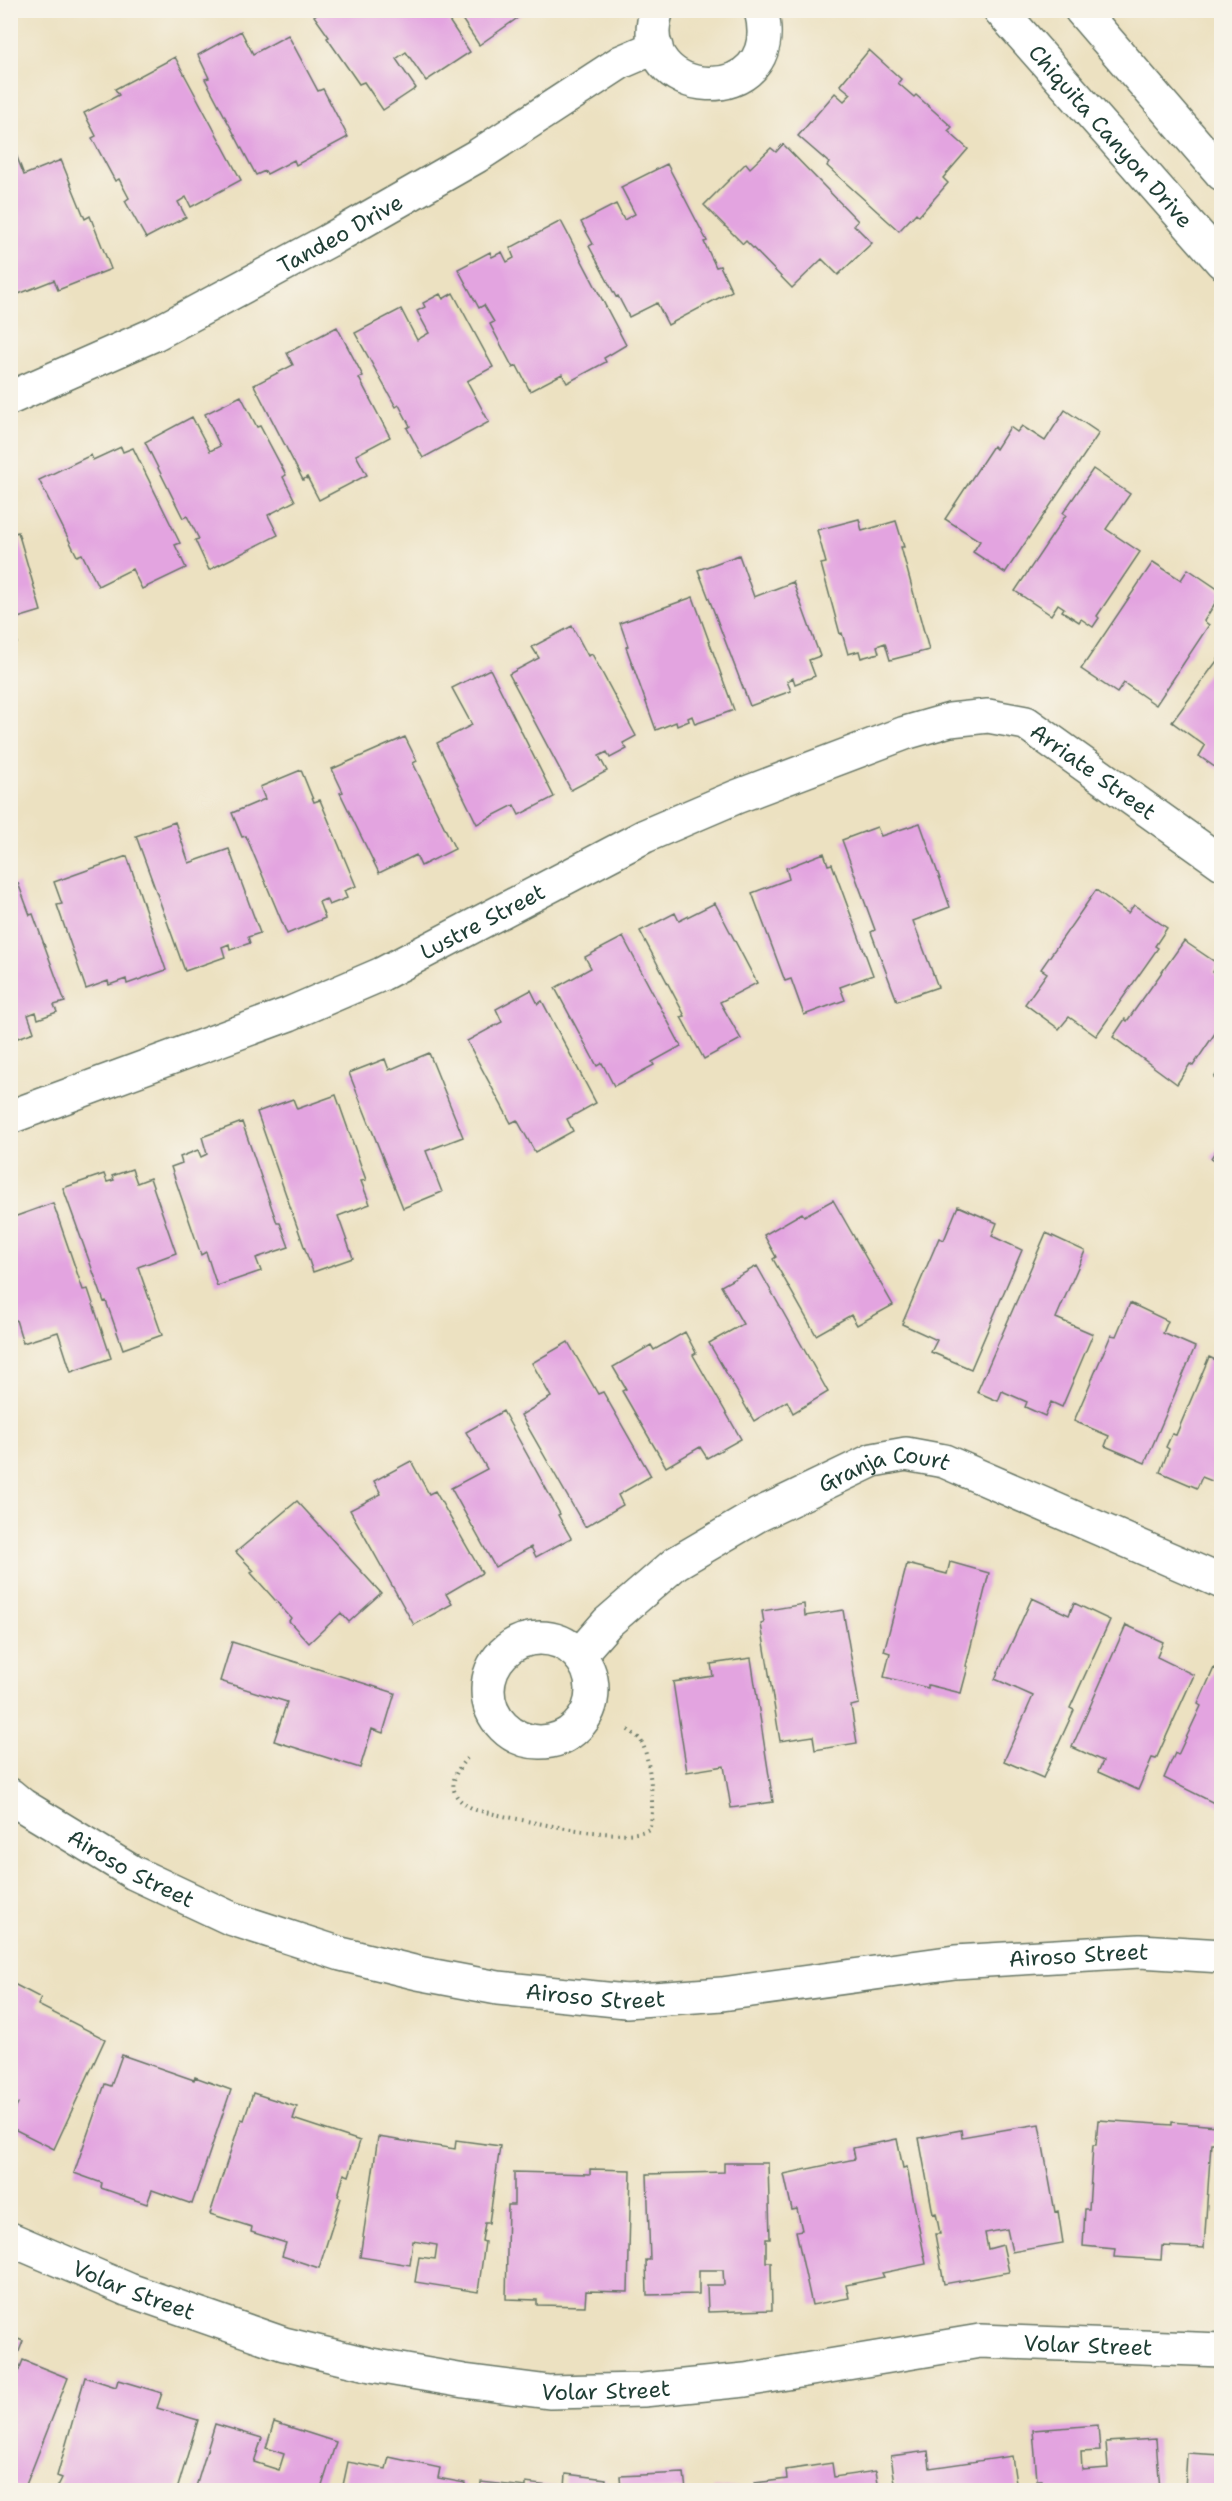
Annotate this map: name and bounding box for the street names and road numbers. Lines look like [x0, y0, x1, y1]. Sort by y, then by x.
street label: Chiquita Canyon Drive [1022, 38, 1200, 234]
street label: Tandeo Drive [272, 187, 408, 280]
street label: Arriate Street [1025, 716, 1162, 826]
street label: Lustre Street [415, 877, 550, 966]
street label: Granja Court [813, 1440, 956, 1499]
street label: Airoso Street [63, 1822, 199, 1914]
street label: Airoso Street [1008, 1936, 1149, 1973]
street label: Airoso Street [524, 1976, 666, 2016]
street label: Volar Street [68, 2253, 199, 2326]
street label: Volar Street [1023, 2328, 1153, 2362]
street label: Volar Street [539, 2373, 672, 2407]

